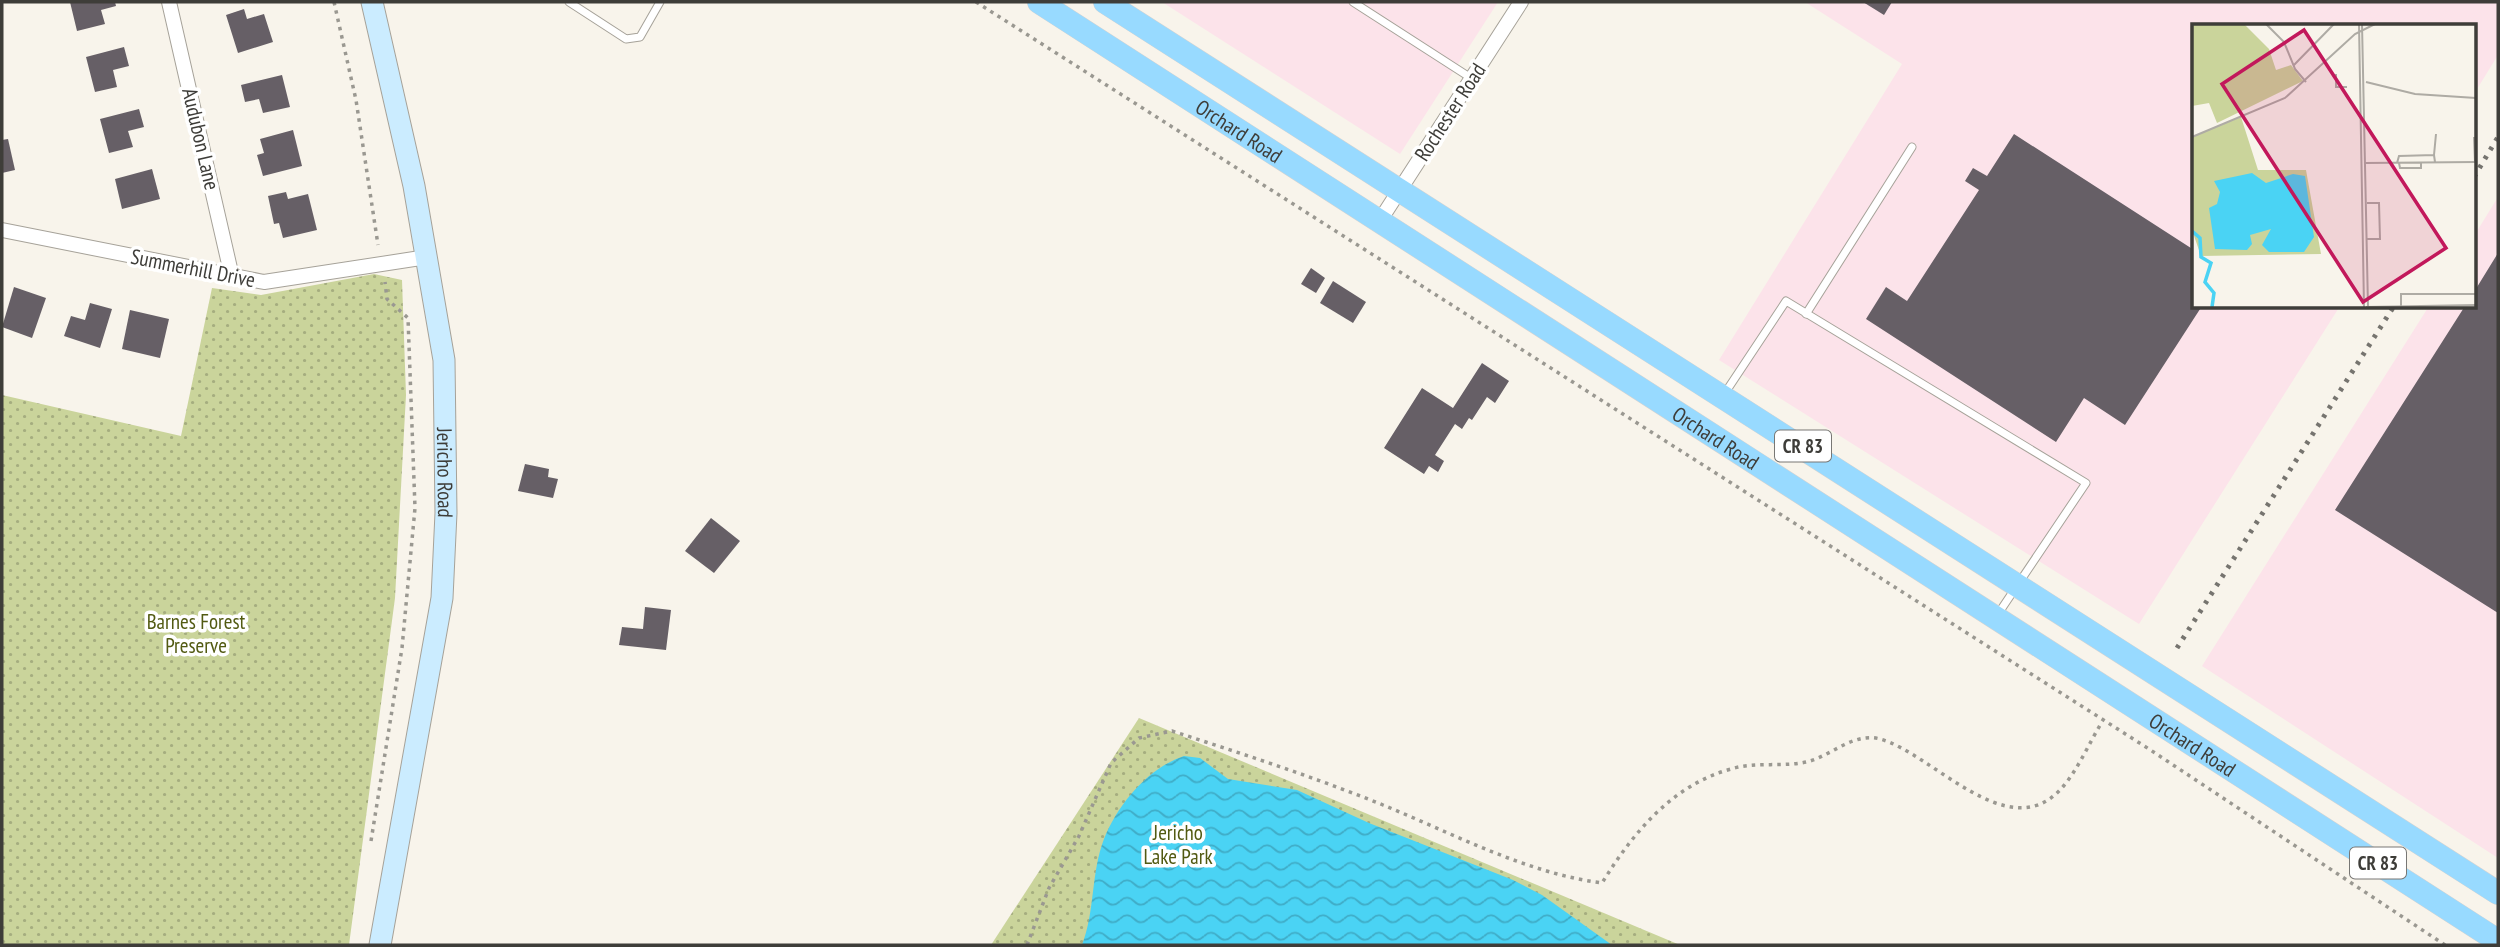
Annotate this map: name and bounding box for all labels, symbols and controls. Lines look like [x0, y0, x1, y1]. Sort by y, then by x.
inset map [2192, 24, 2476, 308]
street label: Rochester Road [1408, 58, 1492, 166]
street label: Audubon Lane [176, 85, 226, 193]
street label: Orchard Road [1191, 93, 1287, 169]
street label: Summerhill Drive [129, 243, 257, 293]
street label: Orchard Road [1668, 400, 1764, 475]
street label: Jericho Road [431, 426, 460, 518]
road number: CR 83 [1775, 430, 1831, 462]
park label: Barnes Forest Preserve [147, 608, 245, 659]
street label: Orchard Road [2144, 707, 2241, 782]
park label: Jericho Lake Park [1143, 819, 1213, 870]
road number: CR 83 [2350, 848, 2406, 878]

